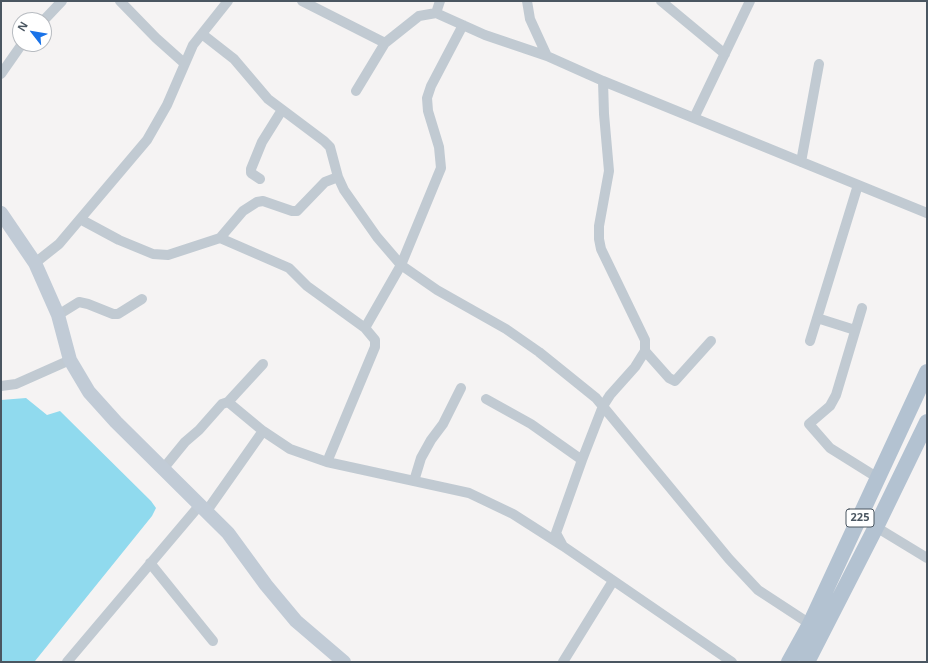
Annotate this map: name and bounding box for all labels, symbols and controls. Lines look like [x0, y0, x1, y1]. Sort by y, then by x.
north arrow [12, 12, 52, 52]
text: N [13, 18, 31, 34]
road number: 225 [846, 509, 874, 527]

